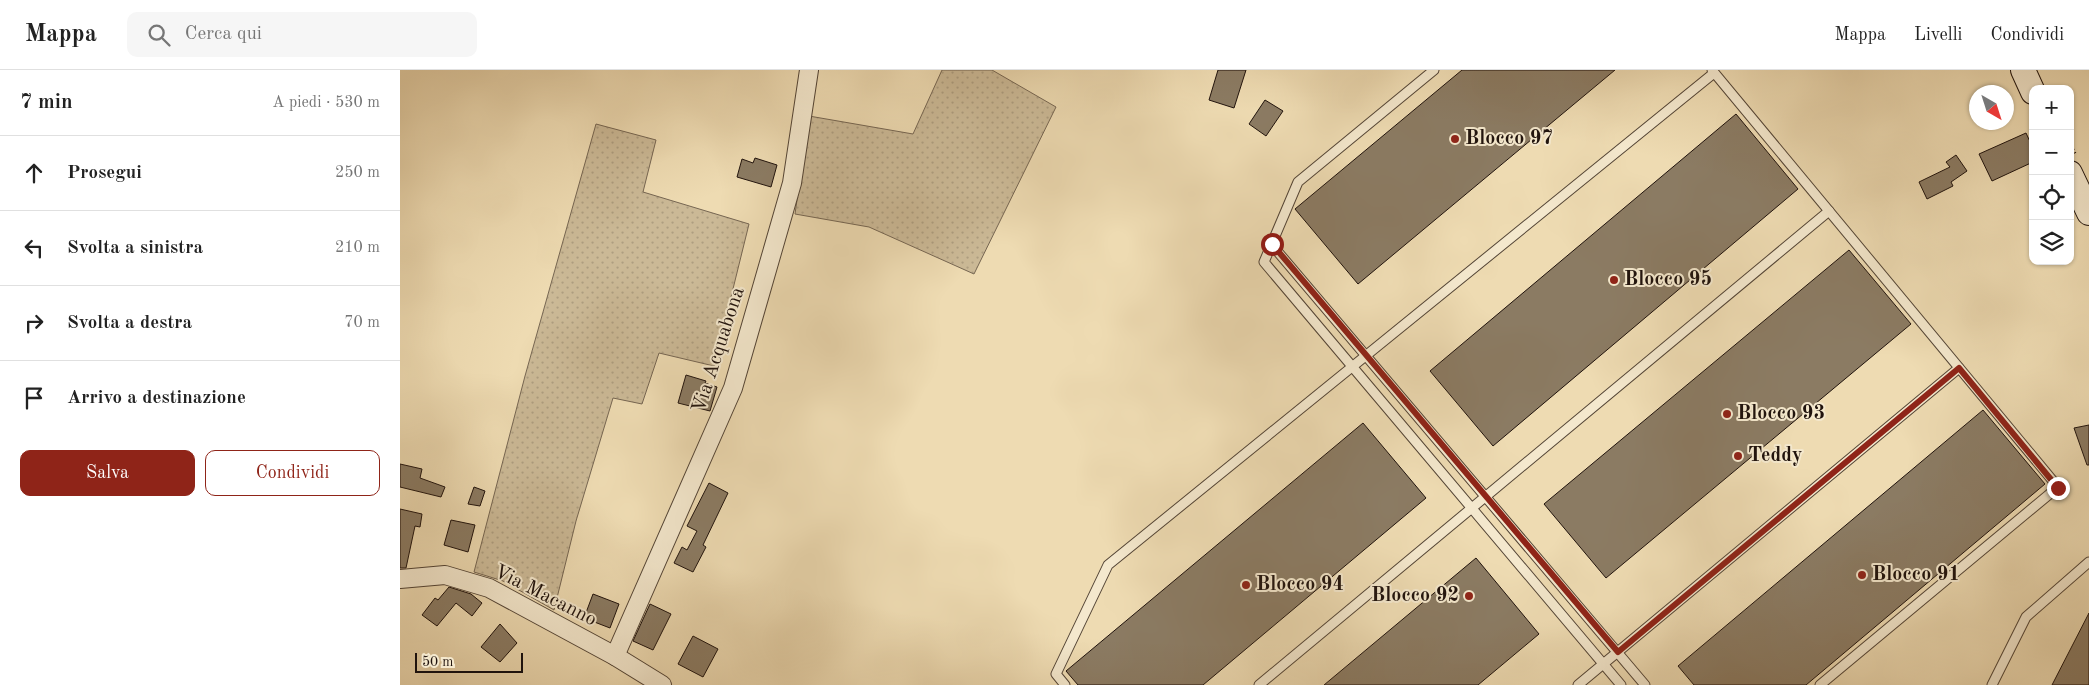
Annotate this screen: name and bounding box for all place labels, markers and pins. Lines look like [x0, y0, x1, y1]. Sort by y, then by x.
place label: Blocco 97 [1465, 129, 1553, 149]
marker: Blocco 97 [1449, 133, 1461, 145]
place label: Blocco 95 [1624, 269, 1712, 290]
marker: Blocco 95 [1608, 274, 1620, 286]
place label: Blocco 93 [1737, 404, 1825, 424]
marker: Blocco 93 [1721, 408, 1733, 420]
place label: Teddy [1748, 446, 1802, 466]
marker: Teddy [1732, 450, 1744, 462]
place label: Blocco 91 [1872, 565, 1960, 585]
marker: Blocco 91 [1856, 569, 1868, 581]
place label: Blocco 94 [1256, 575, 1344, 595]
marker: Blocco 94 [1240, 579, 1252, 591]
place label: Blocco 92 [1371, 586, 1459, 606]
marker: Blocco 92 [1463, 590, 1475, 602]

